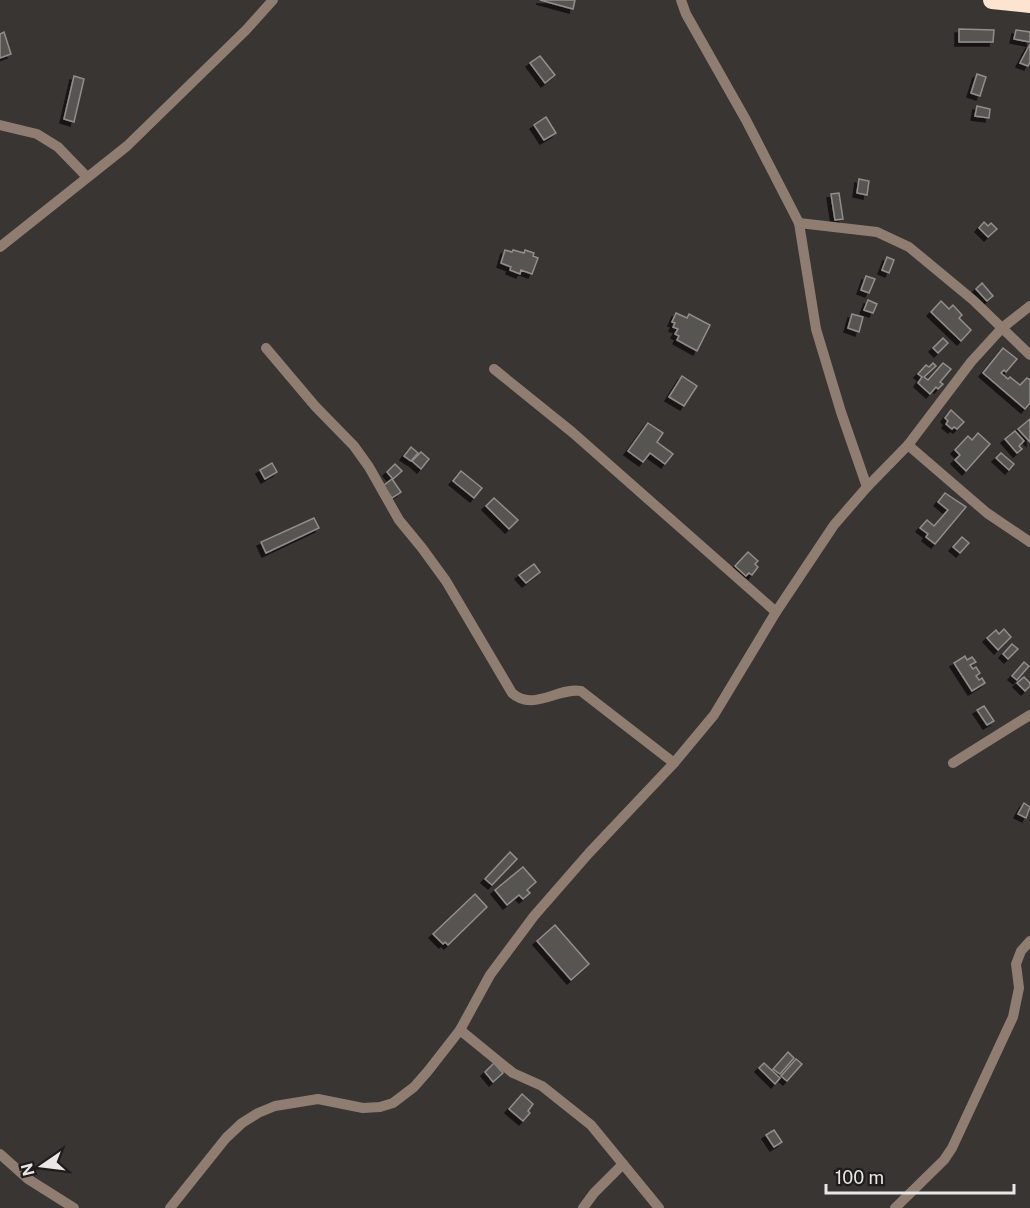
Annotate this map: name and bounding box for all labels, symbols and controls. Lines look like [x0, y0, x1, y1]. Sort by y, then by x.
north arrow [12, 1136, 72, 1196]
scale bar [826, 1157, 1014, 1195]
text: N [17, 1161, 39, 1178]
text: 100 m [835, 1167, 884, 1188]

